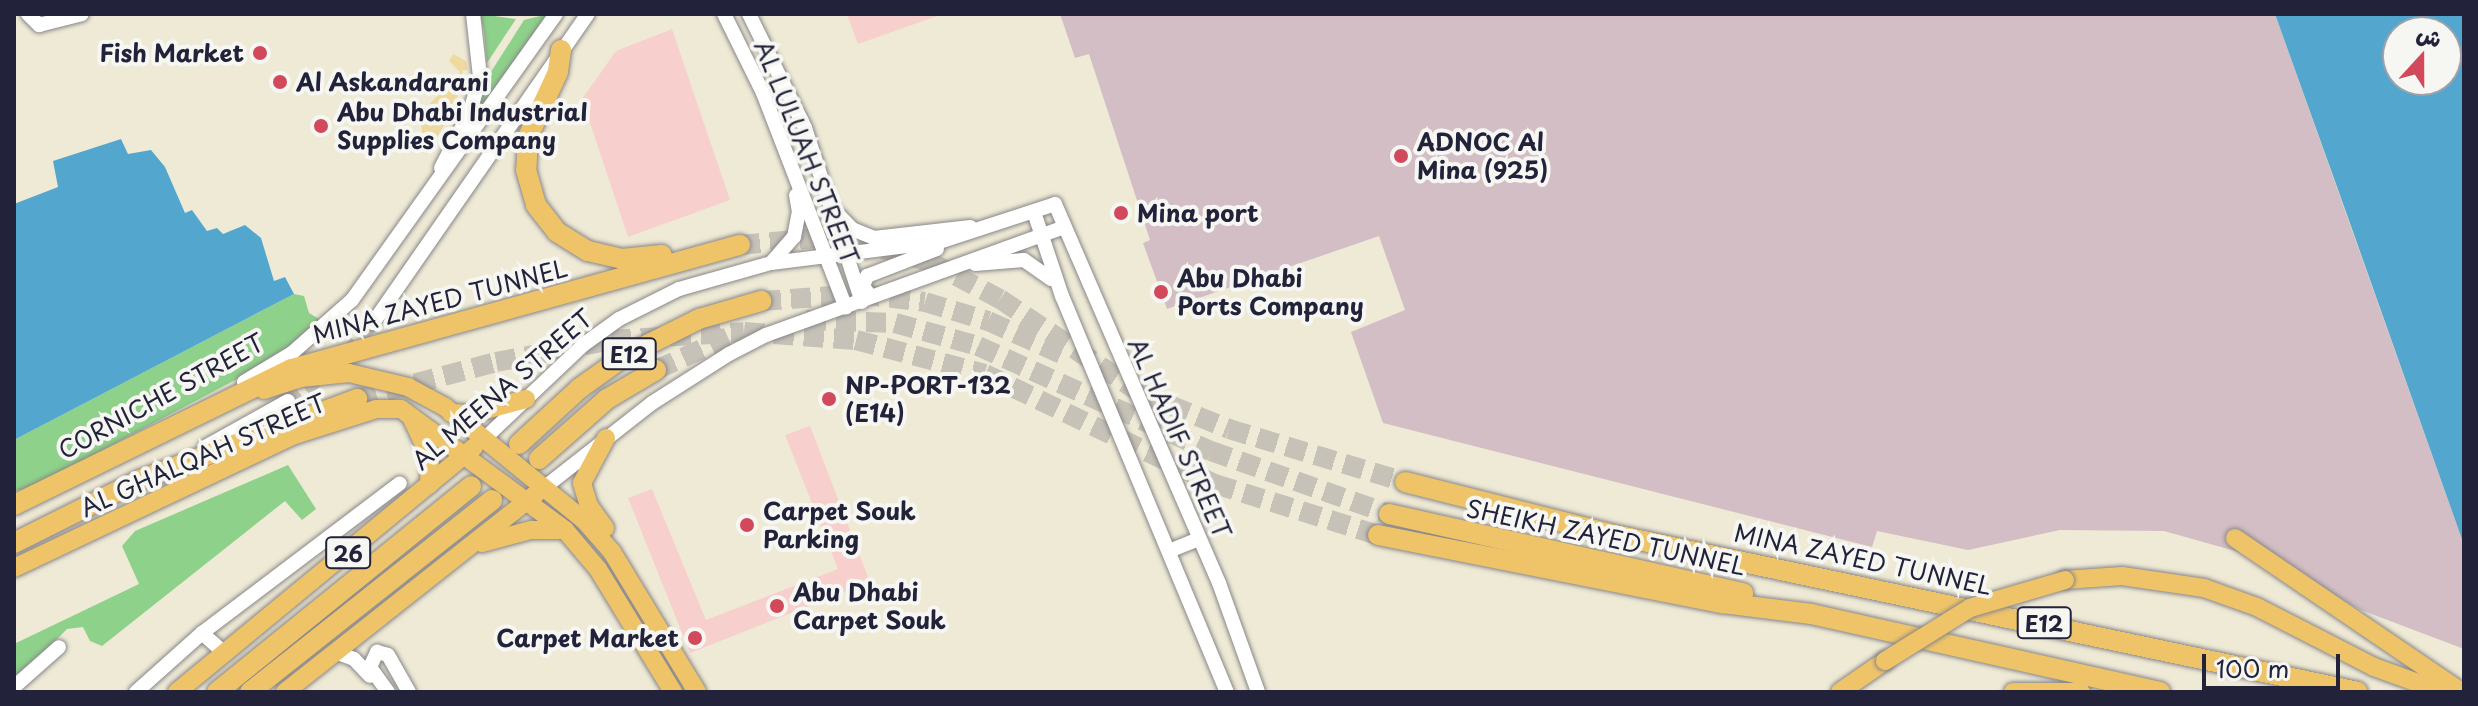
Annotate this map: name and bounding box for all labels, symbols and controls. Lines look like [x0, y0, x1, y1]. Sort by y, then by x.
text: ش [2413, 15, 2447, 55]
north arrow [2382, 16, 2462, 96]
street label: AL LULUAH STREET [749, 36, 865, 268]
place label: Fish Market [98, 39, 244, 67]
marker: Fish Market [251, 44, 269, 62]
place label: Al Askandarani [296, 68, 492, 96]
marker: Al Askandarani [271, 73, 289, 91]
place label: Abu Dhabi Industrial Supplies Company [337, 98, 591, 154]
marker: Abu Dhabi Industrial Supplies Company [312, 117, 330, 135]
place label: ADNOC Al Mina (925) [1417, 128, 1550, 184]
marker: ADNOC Al Mina (925) [1392, 147, 1410, 165]
place label: Mina port [1137, 199, 1258, 227]
marker: Mina port [1112, 204, 1130, 222]
street label: MINA ZAYED TUNNEL [309, 253, 571, 349]
place label: Abu Dhabi Ports Company [1177, 264, 1364, 320]
marker: Abu Dhabi Ports Company [1152, 283, 1170, 301]
street label: AL MEENA STREET [405, 302, 599, 476]
street label: CORNICHE STREET [52, 327, 270, 465]
street label: AL HADIF STREET [1122, 332, 1238, 544]
road number: E12 [601, 336, 657, 372]
place label: NP-PORT-132 (E14) [845, 371, 1011, 427]
street label: AL GHALQAH STREET [75, 388, 331, 522]
marker: NP-PORT-132 (E14) [820, 390, 838, 408]
street label: SHEIKH ZAYED TUNNEL [1462, 493, 1750, 581]
place label: Carpet Souk Parking [763, 497, 917, 553]
marker: Carpet Souk Parking [738, 516, 756, 534]
street label: MINA ZAYED TUNNEL [1731, 518, 1995, 600]
road number: 26 [324, 535, 372, 571]
place label: Abu Dhabi Carpet Souk [793, 578, 947, 634]
marker: Abu Dhabi Carpet Souk [768, 597, 786, 615]
road number: E12 [2016, 605, 2072, 641]
place label: Carpet Market [494, 624, 679, 652]
marker: Carpet Market [686, 629, 704, 647]
scale bar [2206, 638, 2344, 688]
text: 100 m [2216, 650, 2289, 686]

